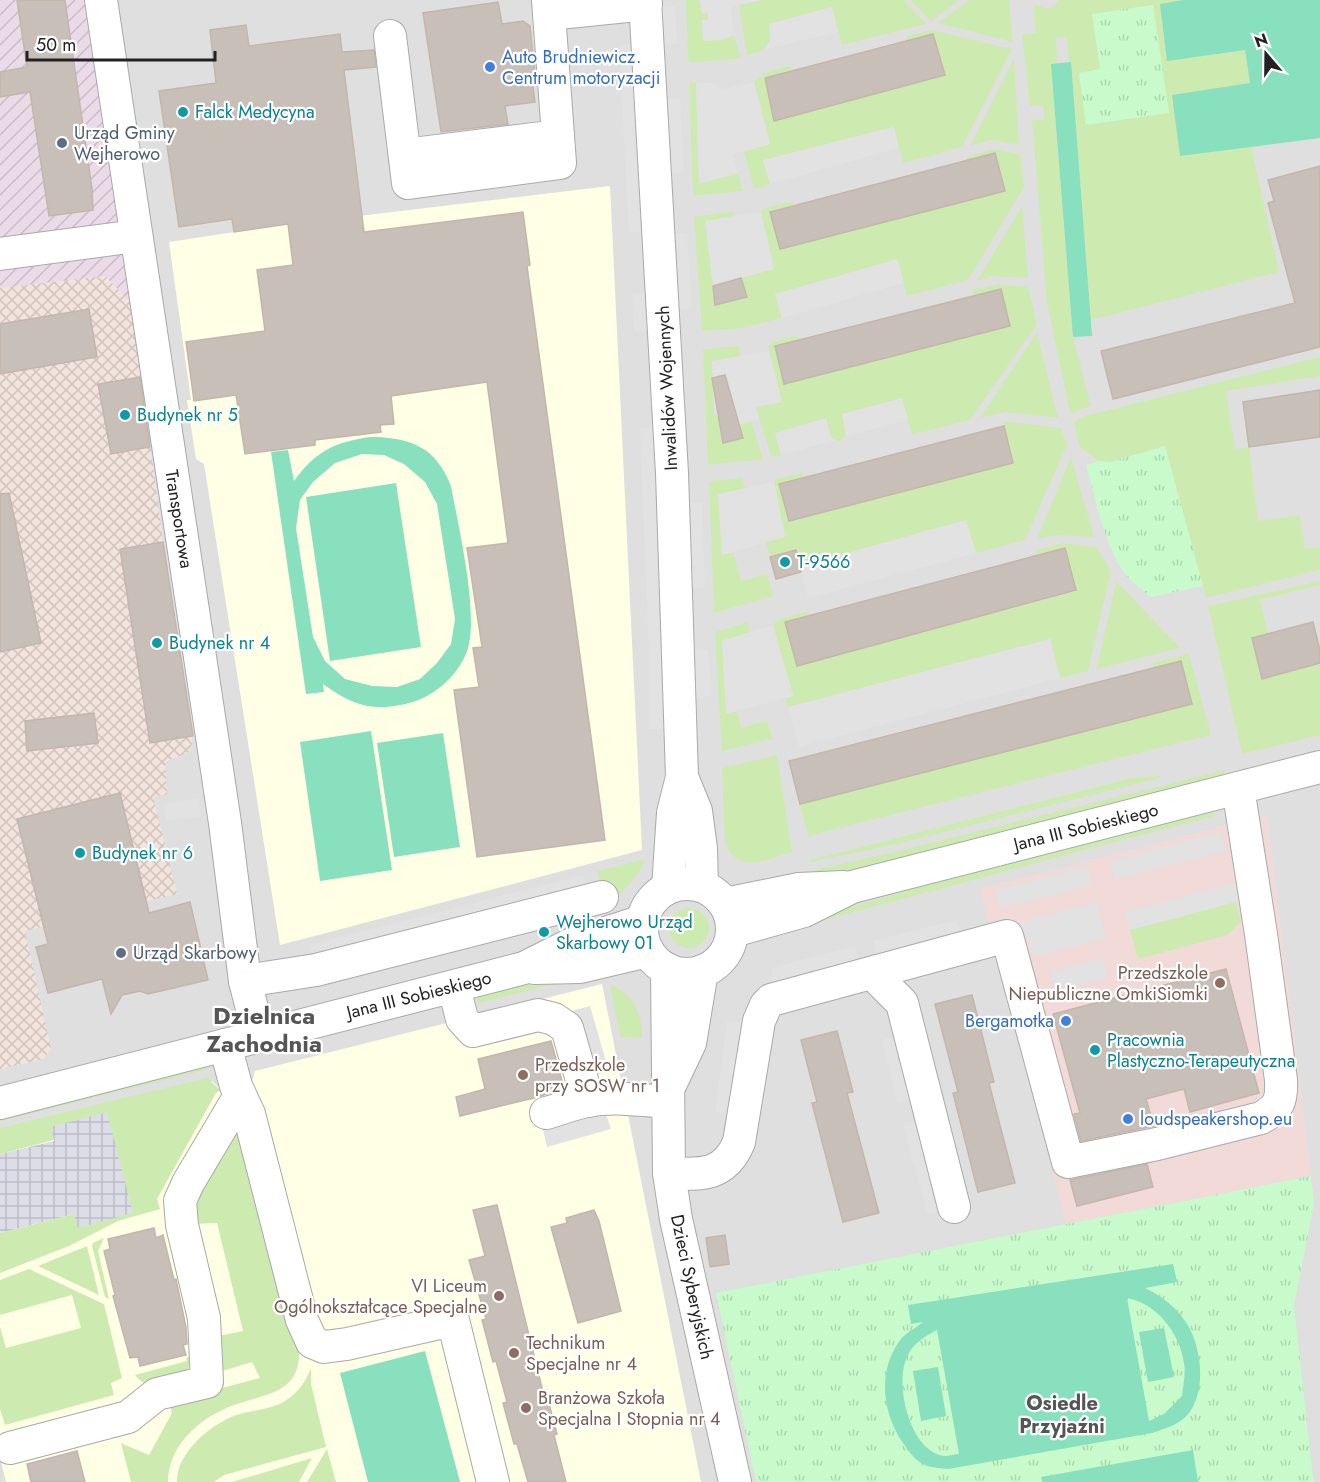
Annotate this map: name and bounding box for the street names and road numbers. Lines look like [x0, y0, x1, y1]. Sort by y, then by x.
street label: Inwalidów Wojennych [650, 305, 684, 471]
street label: Transportowa [158, 468, 200, 570]
street label: Jana III Sobieskiego [1009, 796, 1161, 858]
street label: Jana III Sobieskiego [342, 964, 494, 1026]
street label: Dzieci Syberyjskich [664, 1212, 720, 1362]

